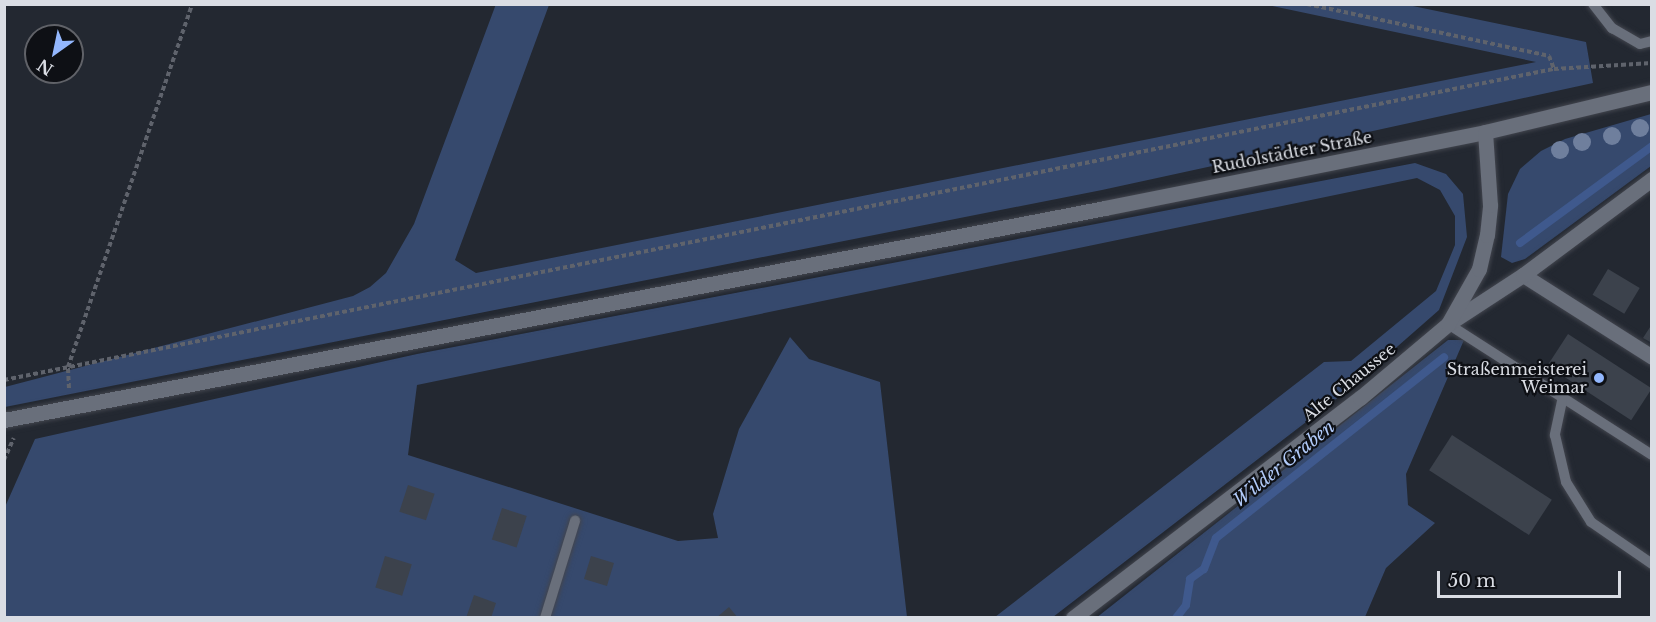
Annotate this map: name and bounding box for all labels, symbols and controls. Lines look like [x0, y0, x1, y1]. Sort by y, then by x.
north arrow [24, 24, 84, 84]
text: N [34, 55, 57, 80]
street label: Rudolstädter Straße [1210, 127, 1374, 177]
street label: Alte Chaussee [1299, 339, 1399, 425]
place label: Straßenmeisterei Weimar [1447, 359, 1587, 397]
marker: Straßenmeisterei Weimar [1592, 371, 1606, 385]
water label: Wilder Graben [1229, 416, 1339, 512]
scale bar [1440, 559, 1624, 597]
text: 50 m [1448, 570, 1496, 592]

